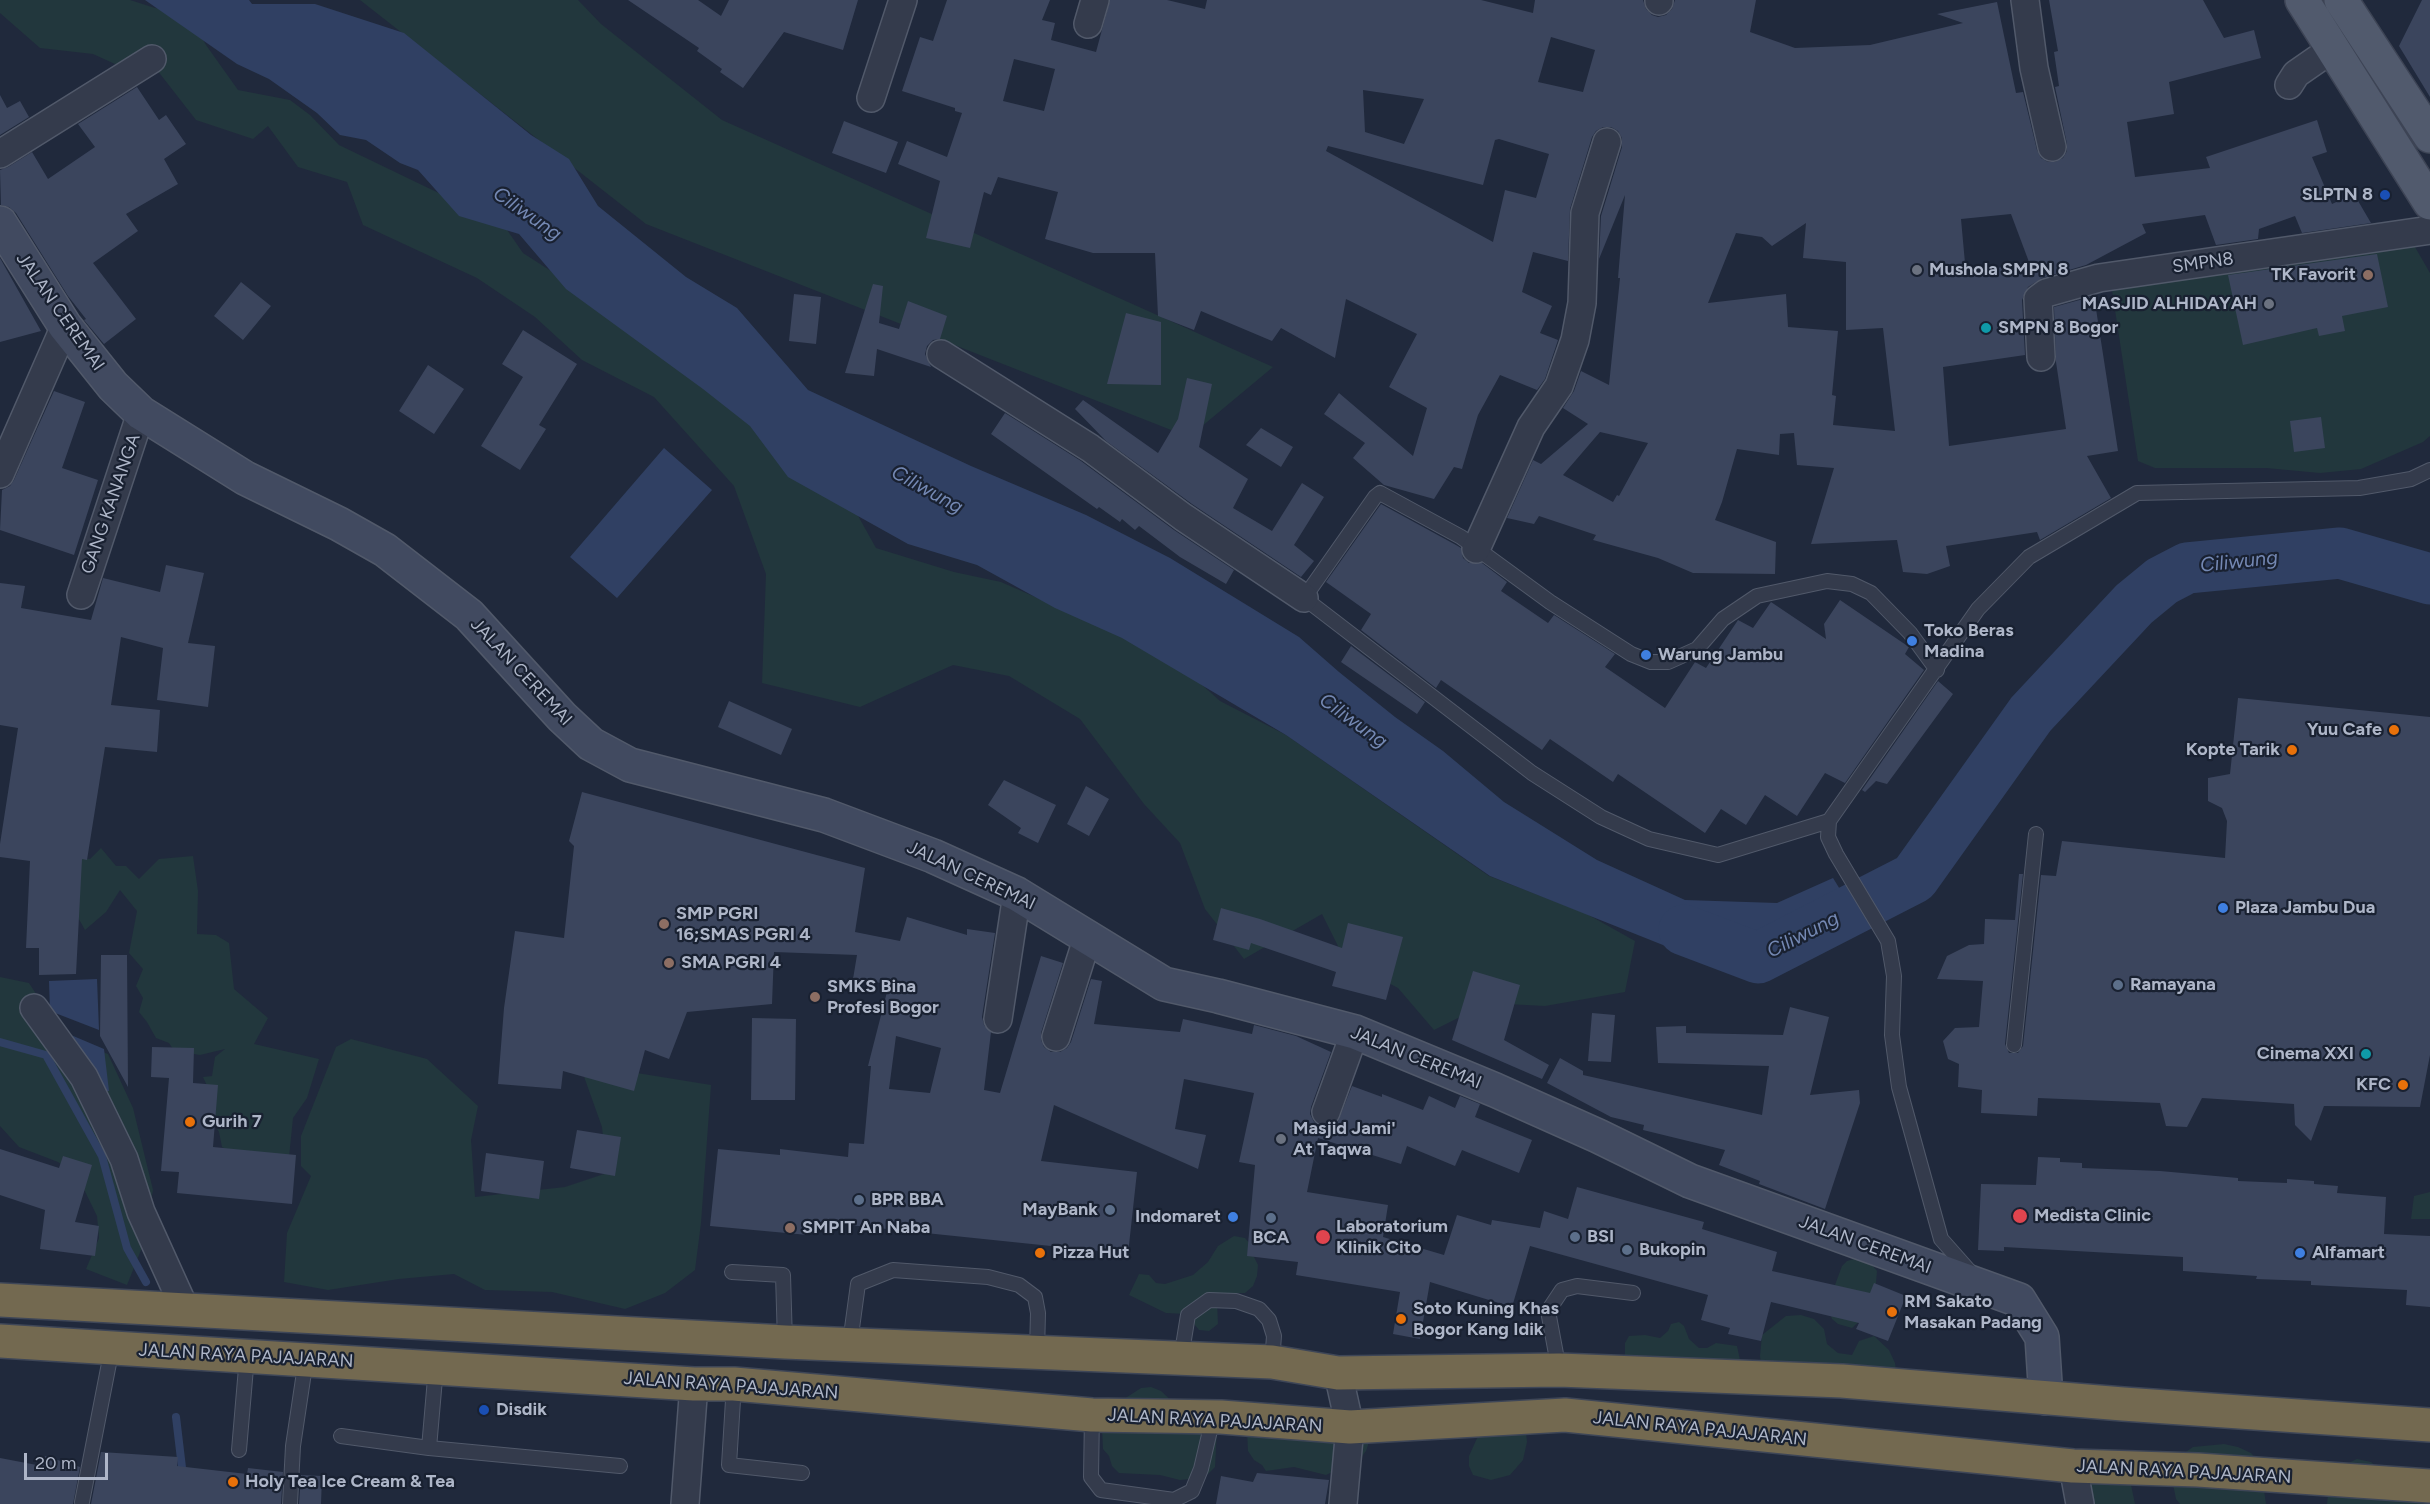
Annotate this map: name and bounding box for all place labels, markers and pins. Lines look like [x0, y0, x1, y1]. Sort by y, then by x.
place label: SLPTN 8 [2302, 184, 2373, 206]
marker: SLPTN 8 [2378, 188, 2392, 202]
place label: Mushola SMPN 8 [1929, 259, 2068, 281]
marker: Mushola SMPN 8 [1910, 263, 1924, 277]
place label: TK Favorit [2271, 264, 2356, 286]
marker: TK Favorit [2361, 268, 2375, 282]
place label: MASJID ALHIDAYAH [2082, 293, 2257, 315]
marker: MASJID ALHIDAYAH [2262, 297, 2276, 311]
place label: SMPN 8 Bogor [1998, 317, 2118, 339]
marker: SMPN 8 Bogor [1979, 321, 1993, 335]
place label: Toko Beras Madina [1924, 620, 2014, 662]
marker: Toko Beras Madina [1905, 634, 1919, 648]
place label: Warung Jambu [1658, 644, 1783, 666]
marker: Warung Jambu [1639, 648, 1653, 662]
place label: Yuu Cafe [2307, 719, 2382, 741]
marker: Yuu Cafe [2387, 723, 2401, 737]
place label: Kopte Tarik [2186, 739, 2280, 761]
marker: Kopte Tarik [2285, 743, 2299, 757]
place label: Plaza Jambu Dua [2235, 897, 2375, 919]
marker: Plaza Jambu Dua [2216, 901, 2230, 915]
place label: SMP PGRI 16;SMAS PGRI 4 [676, 903, 811, 946]
marker: SMP PGRI 16;SMAS PGRI 4 [657, 917, 671, 931]
place label: SMA PGRI 4 [681, 952, 781, 974]
marker: SMA PGRI 4 [662, 956, 676, 970]
place label: Ramayana [2130, 974, 2216, 996]
place label: SMKS Bina Profesi Bogor [827, 976, 939, 1018]
marker: Ramayana [2111, 978, 2125, 992]
marker: SMKS Bina Profesi Bogor [808, 990, 822, 1004]
place label: Cinema XXI [2257, 1043, 2354, 1065]
marker: Cinema XXI [2359, 1047, 2373, 1061]
place label: KFC [2356, 1074, 2391, 1096]
marker: KFC [2396, 1078, 2410, 1092]
place label: Gurih 7 [202, 1111, 262, 1133]
marker: Gurih 7 [183, 1115, 197, 1129]
place label: Masjid Jami' At Taqwa [1293, 1118, 1396, 1160]
marker: Masjid Jami' At Taqwa [1274, 1132, 1288, 1146]
place label: BPR BBA [871, 1189, 944, 1211]
marker: BPR BBA [852, 1193, 866, 1207]
place label: MayBank [1022, 1199, 1098, 1221]
marker: MayBank [1103, 1203, 1117, 1217]
place label: Medista Clinic [2034, 1205, 2151, 1227]
place label: Indomaret [1135, 1206, 1221, 1228]
marker: Medista Clinic [2011, 1207, 2029, 1225]
marker: Indomaret [1226, 1210, 1240, 1224]
marker: BCA [1264, 1211, 1278, 1225]
place label: Laboratorium Klinik Cito [1336, 1216, 1448, 1258]
place label: SMPIT An Naba [802, 1217, 930, 1239]
marker: SMPIT An Naba [783, 1221, 797, 1235]
place label: BSI [1587, 1226, 1614, 1248]
place label: BCA [1253, 1227, 1289, 1249]
marker: Laboratorium Klinik Cito [1314, 1228, 1332, 1246]
marker: BSI [1568, 1230, 1582, 1244]
place label: Bukopin [1639, 1239, 1706, 1261]
place label: Pizza Hut [1052, 1242, 1130, 1264]
place label: Alfamart [2312, 1242, 2385, 1264]
marker: Bukopin [1620, 1243, 1634, 1257]
marker: Pizza Hut [1033, 1246, 1047, 1260]
marker: Alfamart [2293, 1246, 2307, 1260]
place label: RM Sakato Masakan Padang [1904, 1291, 2042, 1334]
place label: Soto Kuning Khas Bogor Kang Idik [1413, 1298, 1559, 1340]
marker: RM Sakato Masakan Padang [1885, 1305, 1899, 1319]
marker: Soto Kuning Khas Bogor Kang Idik [1394, 1312, 1408, 1326]
place label: Disdik [496, 1399, 547, 1421]
marker: Disdik [477, 1403, 491, 1417]
place label: Holy Tea Ice Cream & Tea [245, 1471, 455, 1493]
marker: Holy Tea Ice Cream & Tea [226, 1475, 240, 1489]

